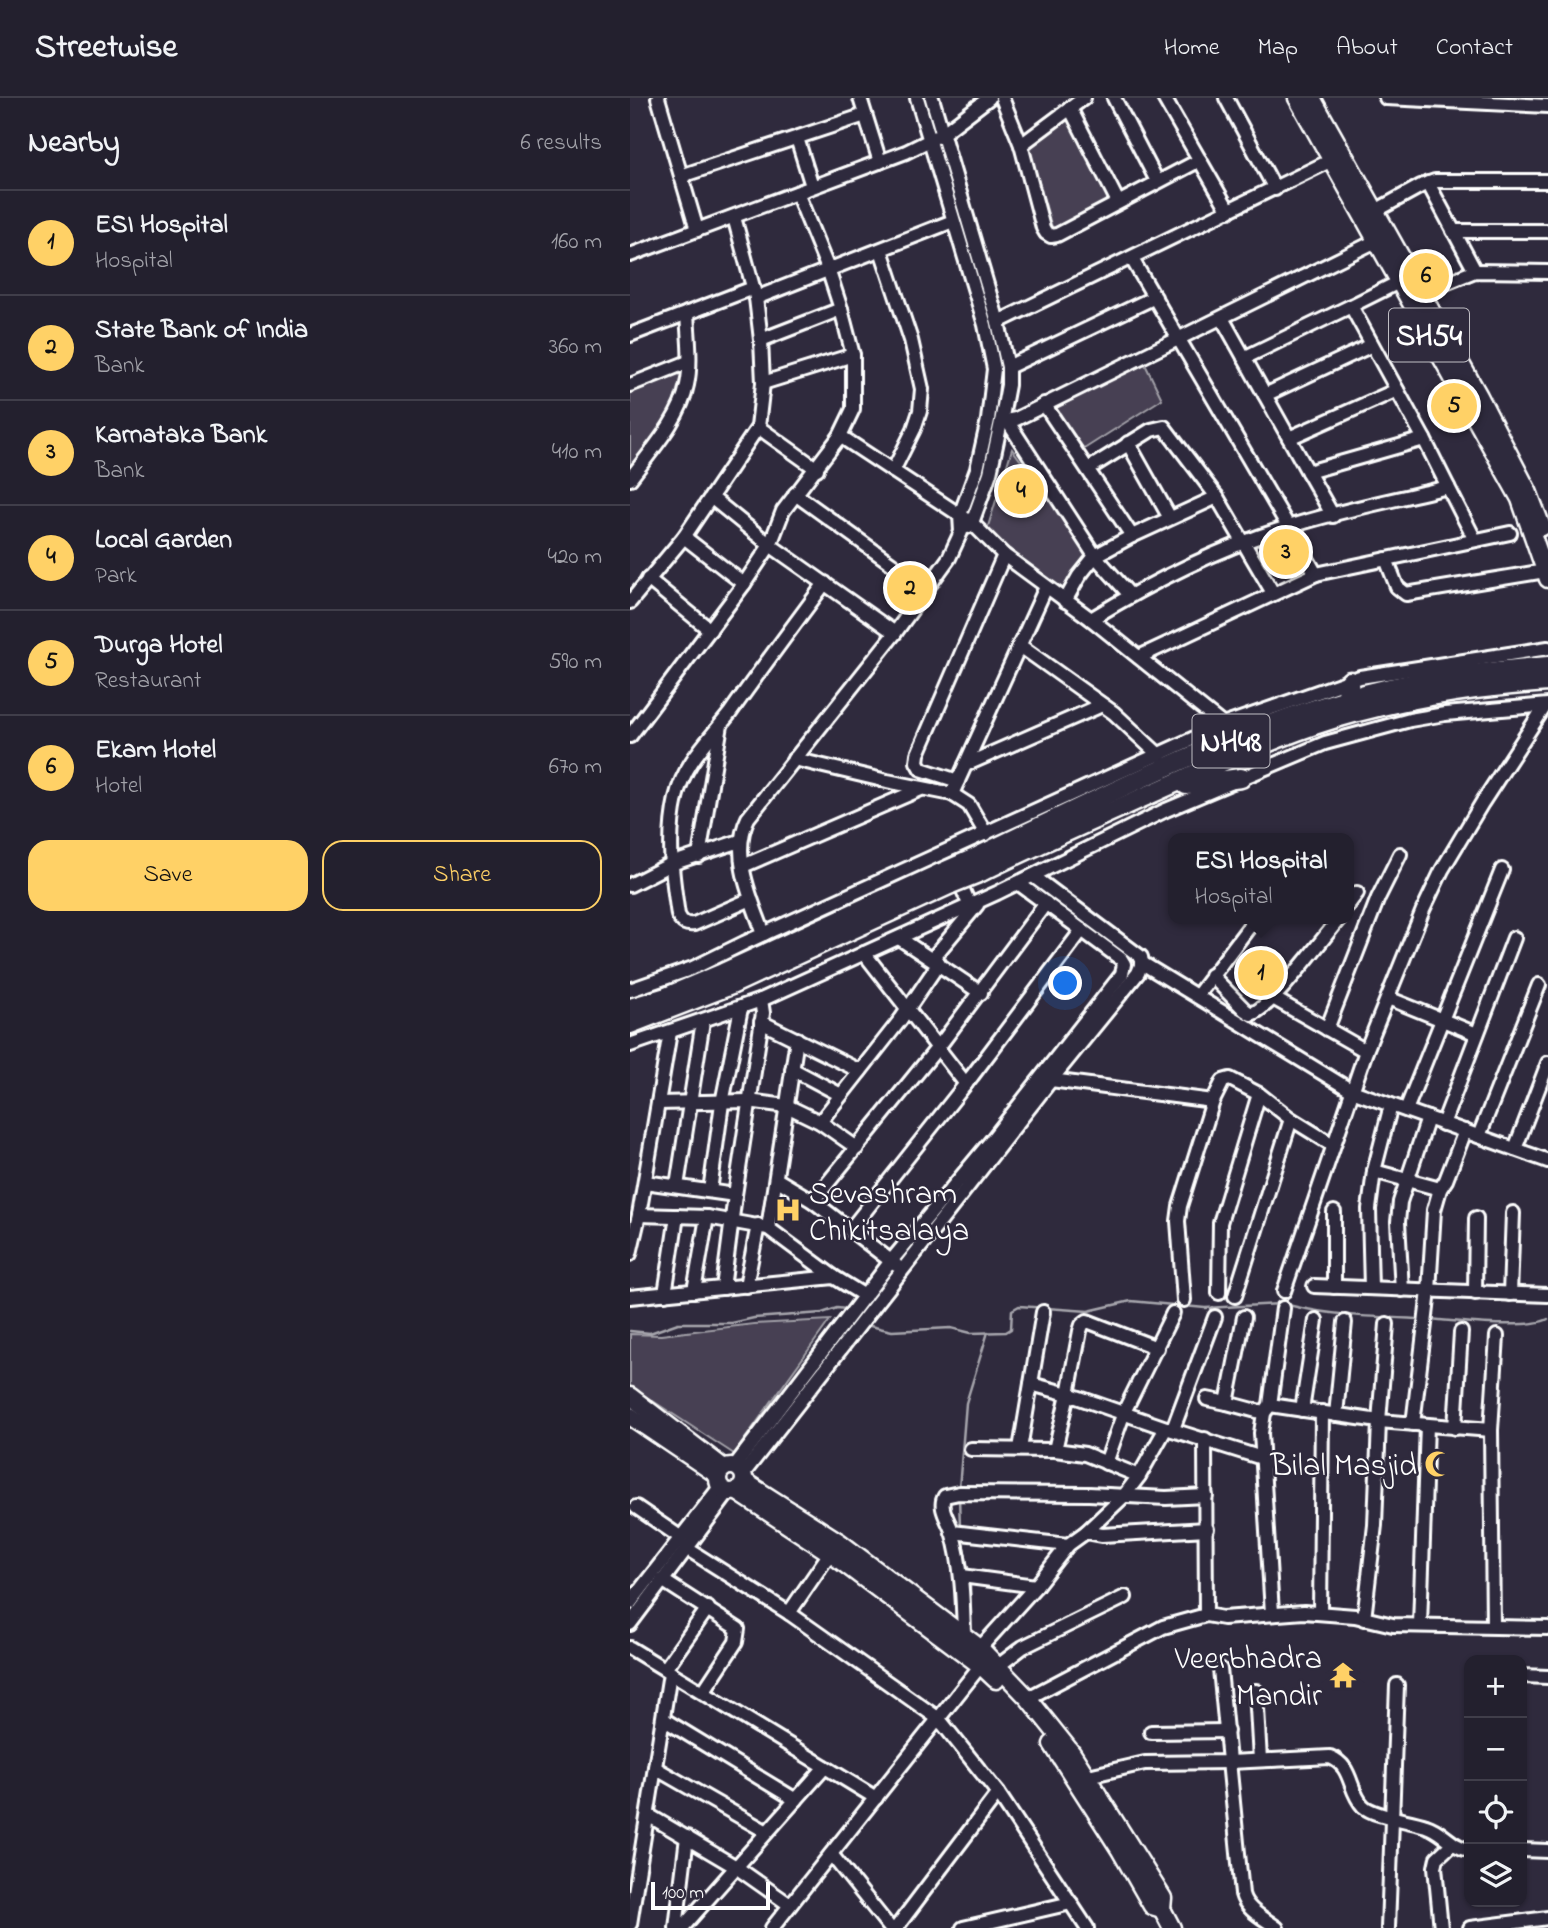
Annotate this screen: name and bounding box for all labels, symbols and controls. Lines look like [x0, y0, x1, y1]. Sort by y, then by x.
text: Streetwise [35, 24, 177, 72]
text: Home [1164, 31, 1220, 66]
text: Map [1258, 31, 1298, 66]
text: About [1336, 31, 1398, 66]
text: Contact [1436, 31, 1513, 66]
text: Nearby [28, 122, 120, 166]
text: 6 results [521, 127, 602, 160]
text: ESI Hospital [95, 207, 228, 245]
text: 1 [47, 226, 55, 259]
text: 160 m [551, 226, 602, 259]
text: Hospital [95, 245, 173, 278]
pin: 6 [1403, 250, 1449, 302]
road number: SH54 [1389, 308, 1469, 362]
text: State Bank of India [95, 312, 308, 350]
text: 2 [45, 331, 57, 364]
text: 360 m [549, 331, 602, 364]
text: Bank [95, 350, 144, 383]
pin: 5 [1431, 380, 1477, 432]
text: Karnataka Bank [95, 417, 267, 455]
text: 3 [46, 436, 56, 469]
text: 410 m [552, 436, 602, 469]
text: Bank [95, 455, 144, 488]
pin: 4 [998, 465, 1044, 517]
text: Local Garden [95, 522, 232, 560]
pin: 3 [1263, 526, 1309, 578]
text: 4 [46, 541, 56, 574]
text: 420 m [548, 541, 602, 574]
text: Park [95, 560, 137, 593]
pin: 2 [887, 562, 933, 614]
text: Durga Hotel [95, 627, 223, 665]
text: 5 [44, 646, 58, 679]
text: 590 m [548, 646, 602, 679]
text: Restaurant [95, 665, 202, 698]
road number: NH48 [1192, 714, 1270, 768]
text: Ekam Hotel [95, 732, 216, 770]
text: 6 [46, 751, 56, 784]
text: 670 m [549, 751, 602, 784]
text: Hotel [95, 770, 142, 803]
popup [1168, 833, 1354, 924]
button: Save [28, 840, 308, 911]
button: Share [322, 840, 602, 911]
text: ESI Hospital [1195, 843, 1327, 881]
text: Hospital [1195, 881, 1272, 914]
pin: 1 [1238, 947, 1284, 999]
your location [1048, 966, 1082, 1000]
place label: Sevashram Chikitsalaya [809, 1172, 969, 1256]
hospital icon: Sevashram Chikitsalaya [773, 1195, 803, 1225]
place label: Bilal Masjid [1270, 1444, 1417, 1491]
mosque icon: Bilal Masjid [1423, 1449, 1453, 1479]
place label: Veerbhadra Mandir [1174, 1637, 1322, 1721]
map controls [1464, 1655, 1527, 1907]
button: + [1464, 1655, 1527, 1718]
temple icon: Veerbhadra Mandir [1328, 1660, 1358, 1690]
button: − [1464, 1718, 1527, 1781]
button: locate [1464, 1781, 1527, 1844]
button: layers [1464, 1844, 1527, 1907]
scale bar [651, 1879, 770, 1911]
text: 100 m [662, 1880, 704, 1907]

